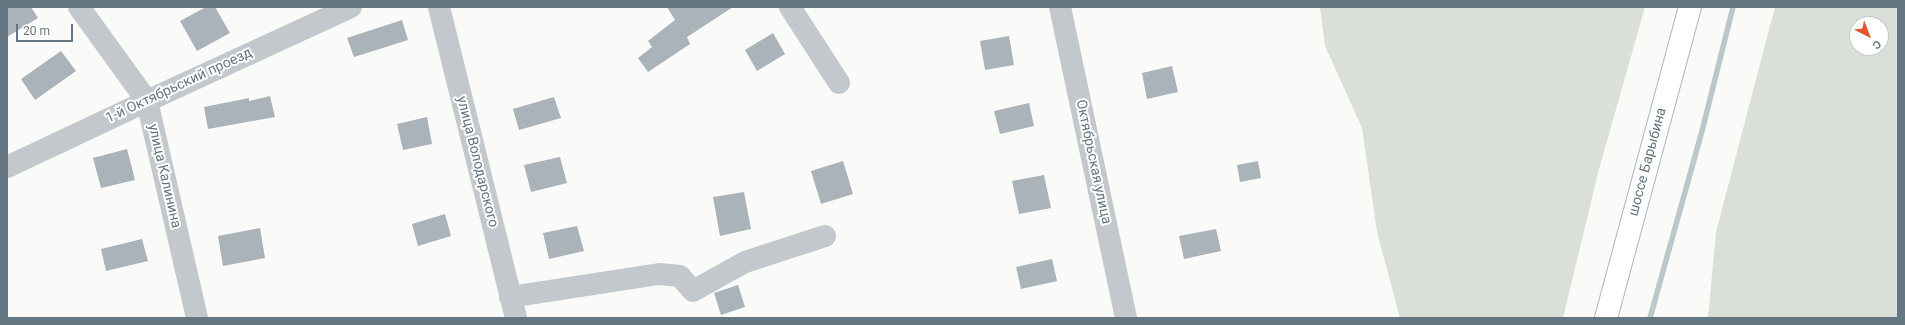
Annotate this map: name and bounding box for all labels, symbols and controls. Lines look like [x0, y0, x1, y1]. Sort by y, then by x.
scale bar [18, 16, 75, 42]
north arrow [1849, 16, 1889, 56]
text: 20 m [23, 24, 50, 38]
text: С [1870, 37, 1884, 52]
street label: 1-й Октябрьский проезд [103, 45, 255, 127]
street label: улица Володарского [453, 95, 501, 229]
street label: Октябрьская улица [1072, 98, 1114, 226]
street label: шоссе Барыбина [1625, 106, 1671, 218]
street label: улица Калинина [144, 122, 184, 230]

